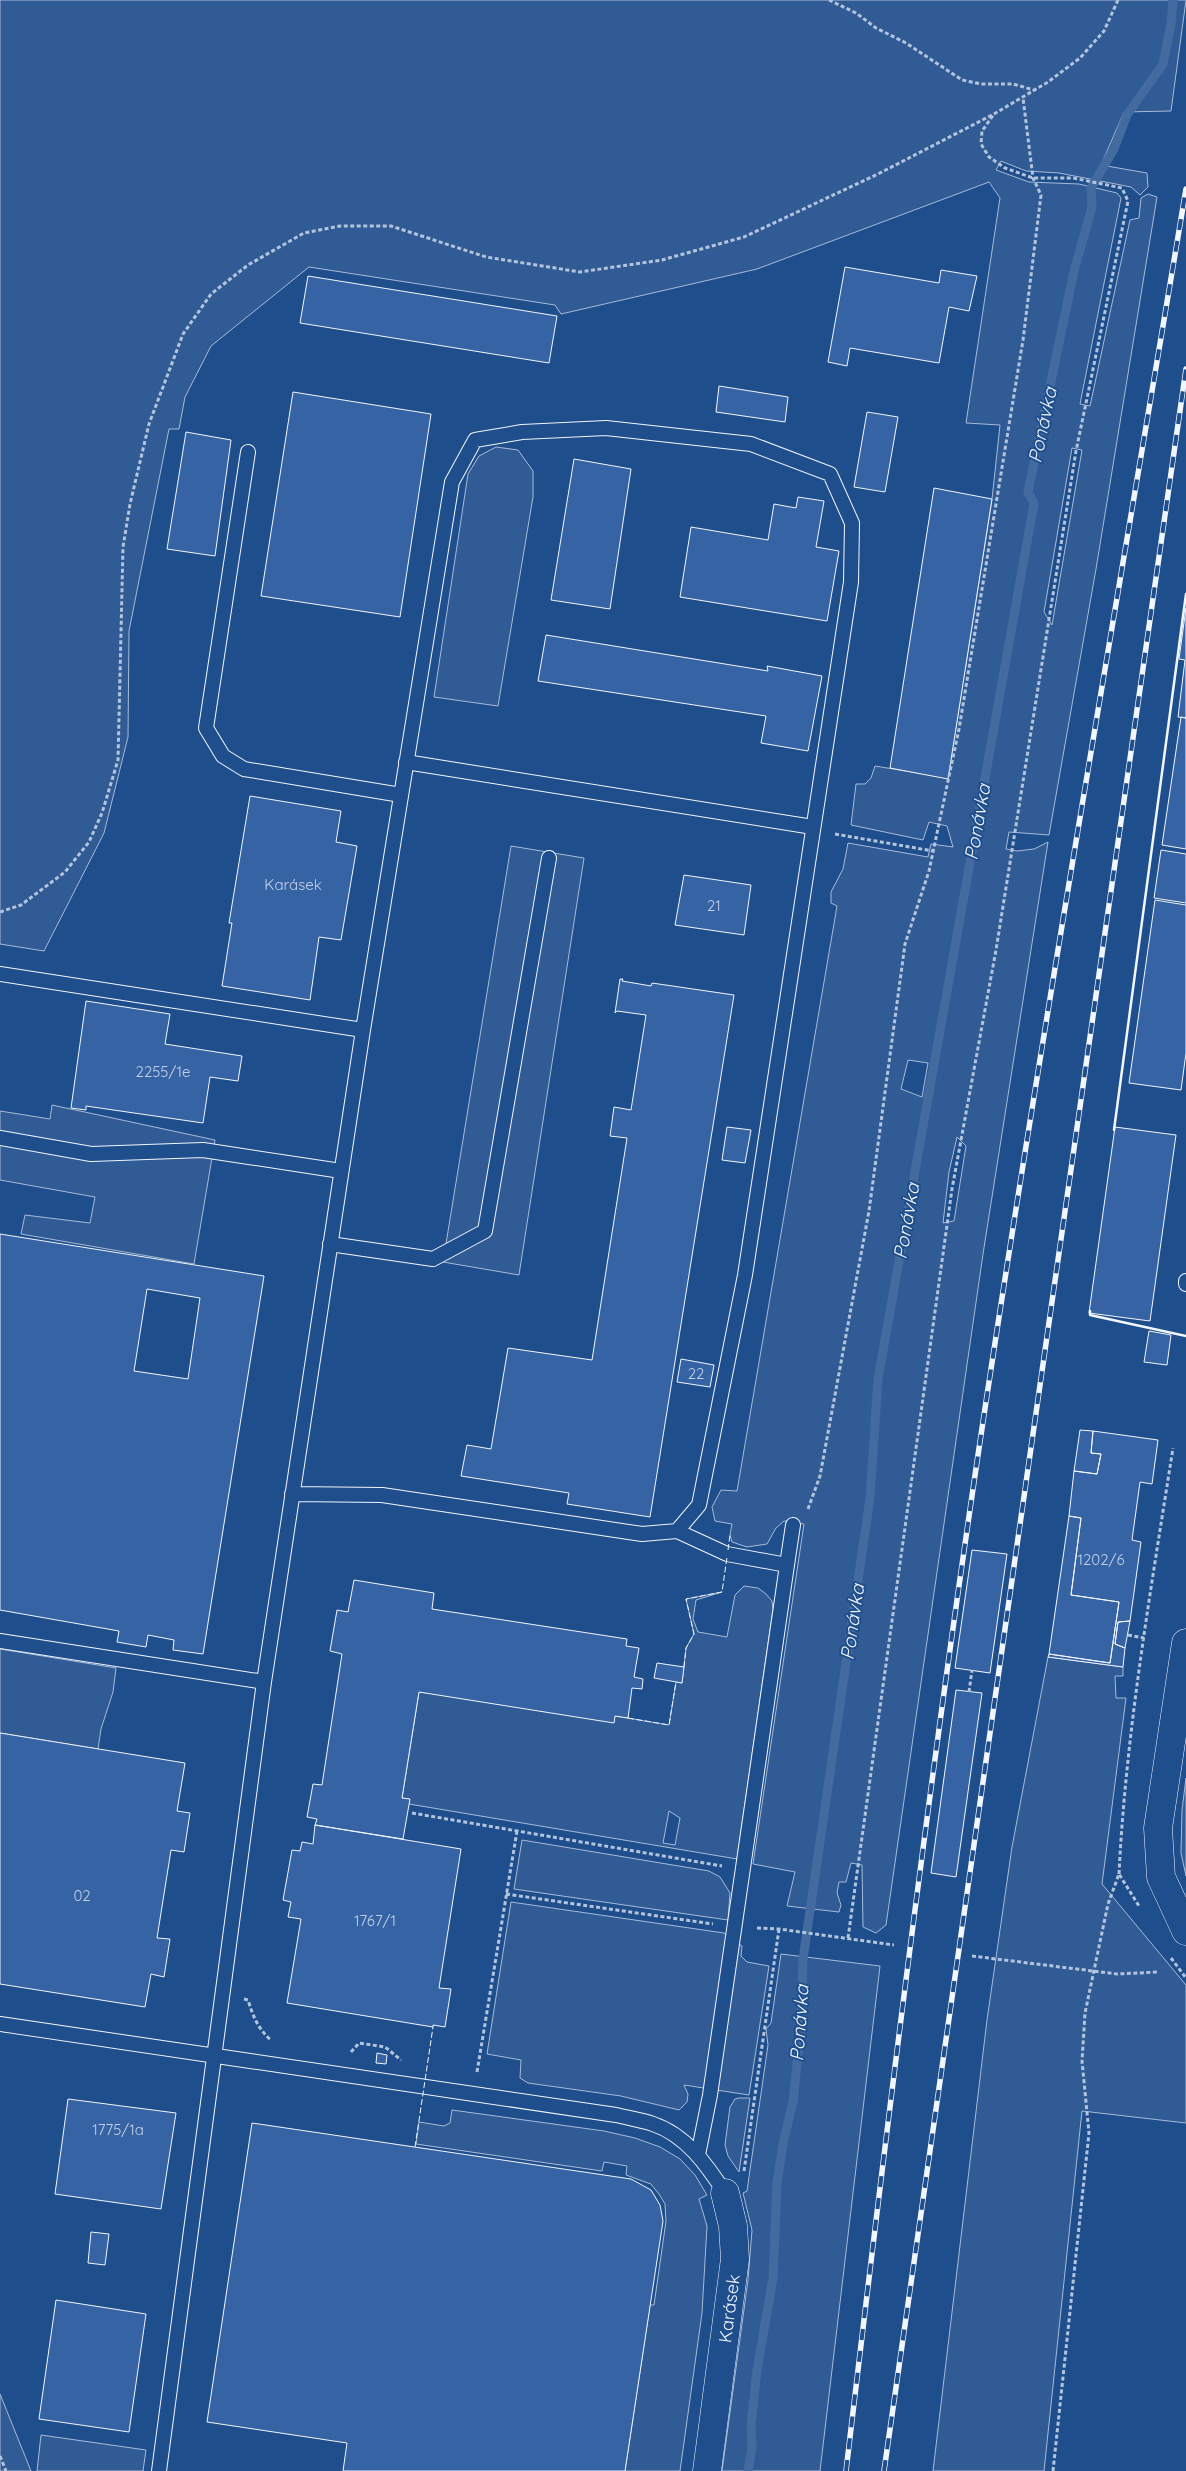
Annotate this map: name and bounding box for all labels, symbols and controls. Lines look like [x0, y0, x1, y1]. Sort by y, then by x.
water label: Ponávka [1022, 384, 1062, 465]
water label: Ponávka [959, 781, 996, 862]
house number: Karásek [264, 875, 322, 894]
house number: 21 [707, 896, 721, 915]
house number: 2255/1e [136, 1062, 190, 1081]
water label: Ponávka [888, 1180, 925, 1261]
house number: 22 [688, 1364, 704, 1383]
house number: 1202/6 [1078, 1550, 1125, 1569]
water label: Ponávka [835, 1581, 869, 1662]
house number: 02 [73, 1886, 91, 1905]
house number: 1767/1 [354, 1911, 396, 1930]
water label: Ponávka [784, 1983, 814, 2062]
house number: 1775/1a [92, 2120, 144, 2139]
street label: Karásek [713, 2273, 744, 2344]

